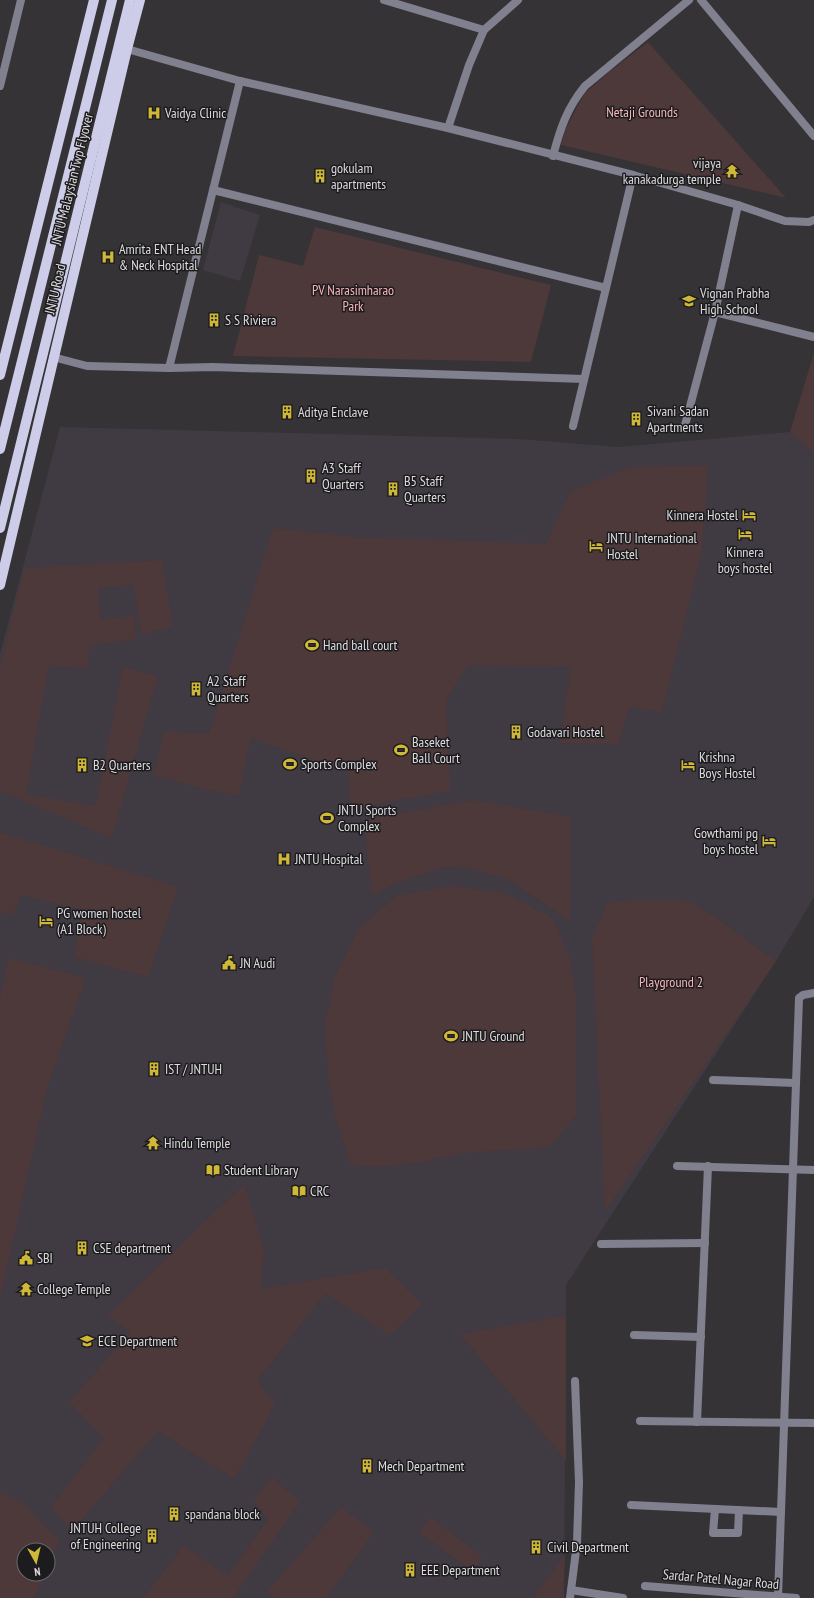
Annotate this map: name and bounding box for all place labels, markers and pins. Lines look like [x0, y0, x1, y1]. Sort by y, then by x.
place label: Vaidya Clinic [164, 104, 226, 122]
hospital icon: Vaidya Clinic [146, 105, 162, 121]
place label: vijaya kanakadurga temple [623, 154, 721, 188]
place label: gokulam apartments [331, 159, 386, 193]
temple icon: vijaya kanakadurga temple [724, 163, 740, 179]
building icon: gokulam apartments [312, 168, 328, 184]
place label: Amrita ENT Head & Neck Hospital [119, 240, 201, 274]
hospital icon: Amrita ENT Head & Neck Hospital [100, 249, 116, 265]
place label: Vignan Prabha High School [699, 284, 770, 318]
school or university icon: Vignan Prabha High School [681, 293, 697, 309]
place label: S S Riviera [225, 311, 276, 329]
building icon: S S Riviera [206, 312, 222, 328]
place label: Sivani Sadan Apartments [647, 402, 709, 436]
place label: Aditya Enclave [298, 403, 369, 421]
building icon: Aditya Enclave [279, 404, 295, 420]
building icon: Sivani Sadan Apartments [628, 411, 644, 427]
place label: A3 Staff Quarters [322, 459, 364, 493]
building icon: A3 Staff Quarters [303, 468, 319, 484]
place label: B5 Staff Quarters [404, 472, 446, 506]
building icon: B5 Staff Quarters [385, 481, 401, 497]
place label: Kinnera Hostel [667, 506, 739, 524]
hotel icon: Kinnera Hostel [741, 507, 757, 523]
hotel icon: Kinnera boys hostel [737, 526, 753, 542]
place label: JNTU International Hostel [606, 529, 698, 563]
hotel icon: JNTU International Hostel [588, 538, 604, 554]
place label: Kinnera boys hostel [718, 543, 773, 577]
place label: Hand ball court [323, 636, 397, 654]
sports icon: Hand ball court [304, 637, 320, 653]
place label: A2 Staff Quarters [207, 672, 249, 706]
building icon: A2 Staff Quarters [188, 681, 204, 697]
place label: Godavari Hostel [527, 723, 604, 741]
building icon: Godavari Hostel [508, 724, 524, 740]
place label: Baseket Ball Court [412, 733, 460, 767]
sports icon: Baseket Ball Court [393, 742, 409, 758]
place label: Krishna Boys Hostel [699, 748, 756, 782]
place label: Sports Complex [301, 755, 377, 773]
place label: B2 Quarters [93, 756, 151, 774]
sports icon: Sports Complex [282, 756, 298, 772]
building icon: B2 Quarters [74, 757, 90, 773]
hotel icon: Krishna Boys Hostel [680, 757, 696, 773]
place label: JNTU Sports Complex [337, 801, 397, 835]
sports icon: JNTU Sports Complex [319, 810, 335, 826]
place label: Gowthami pg boys hostel [694, 824, 759, 858]
hotel icon: Gowthami pg boys hostel [761, 833, 777, 849]
place label: JNTU Hospital [294, 850, 363, 868]
hospital icon: JNTU Hospital [276, 851, 292, 867]
place label: PG women hostel (A1 Block) [57, 904, 142, 938]
hotel icon: PG women hostel (A1 Block) [38, 913, 54, 929]
place label: JN Audi [239, 954, 275, 972]
public building icon: JN Audi [221, 955, 237, 971]
place label: JNTU Ground [461, 1027, 524, 1045]
sports icon: JNTU Ground [443, 1028, 459, 1044]
place label: IST / JNTUH [165, 1060, 222, 1078]
building icon: IST / JNTUH [146, 1061, 162, 1077]
place label: Hindu Temple [164, 1134, 230, 1152]
temple icon: Hindu Temple [145, 1135, 161, 1151]
place label: Student Library [224, 1161, 299, 1179]
library icon: Student Library [205, 1162, 221, 1178]
place label: CRC [310, 1182, 330, 1200]
library icon: CRC [291, 1183, 307, 1199]
place label: CSE department [93, 1239, 171, 1257]
building icon: CSE department [74, 1240, 90, 1256]
place label: SBI [37, 1249, 53, 1267]
public building icon: SBI [18, 1250, 34, 1266]
place label: College Temple [37, 1280, 111, 1298]
temple icon: College Temple [18, 1281, 34, 1297]
place label: ECE Department [98, 1332, 177, 1350]
school or university icon: ECE Department [79, 1333, 95, 1349]
place label: Mech Department [378, 1457, 465, 1475]
building icon: Mech Department [359, 1458, 375, 1474]
place label: spandana block [185, 1505, 260, 1523]
building icon: spandana block [166, 1506, 182, 1522]
place label: JNTUH College of Engineering [69, 1519, 141, 1553]
building icon: JNTUH College of Engineering [144, 1528, 160, 1544]
place label: Civil Department [547, 1538, 629, 1556]
building icon: Civil Department [528, 1539, 544, 1555]
place label: EEE Department [421, 1561, 500, 1579]
building icon: EEE Department [402, 1562, 418, 1578]

